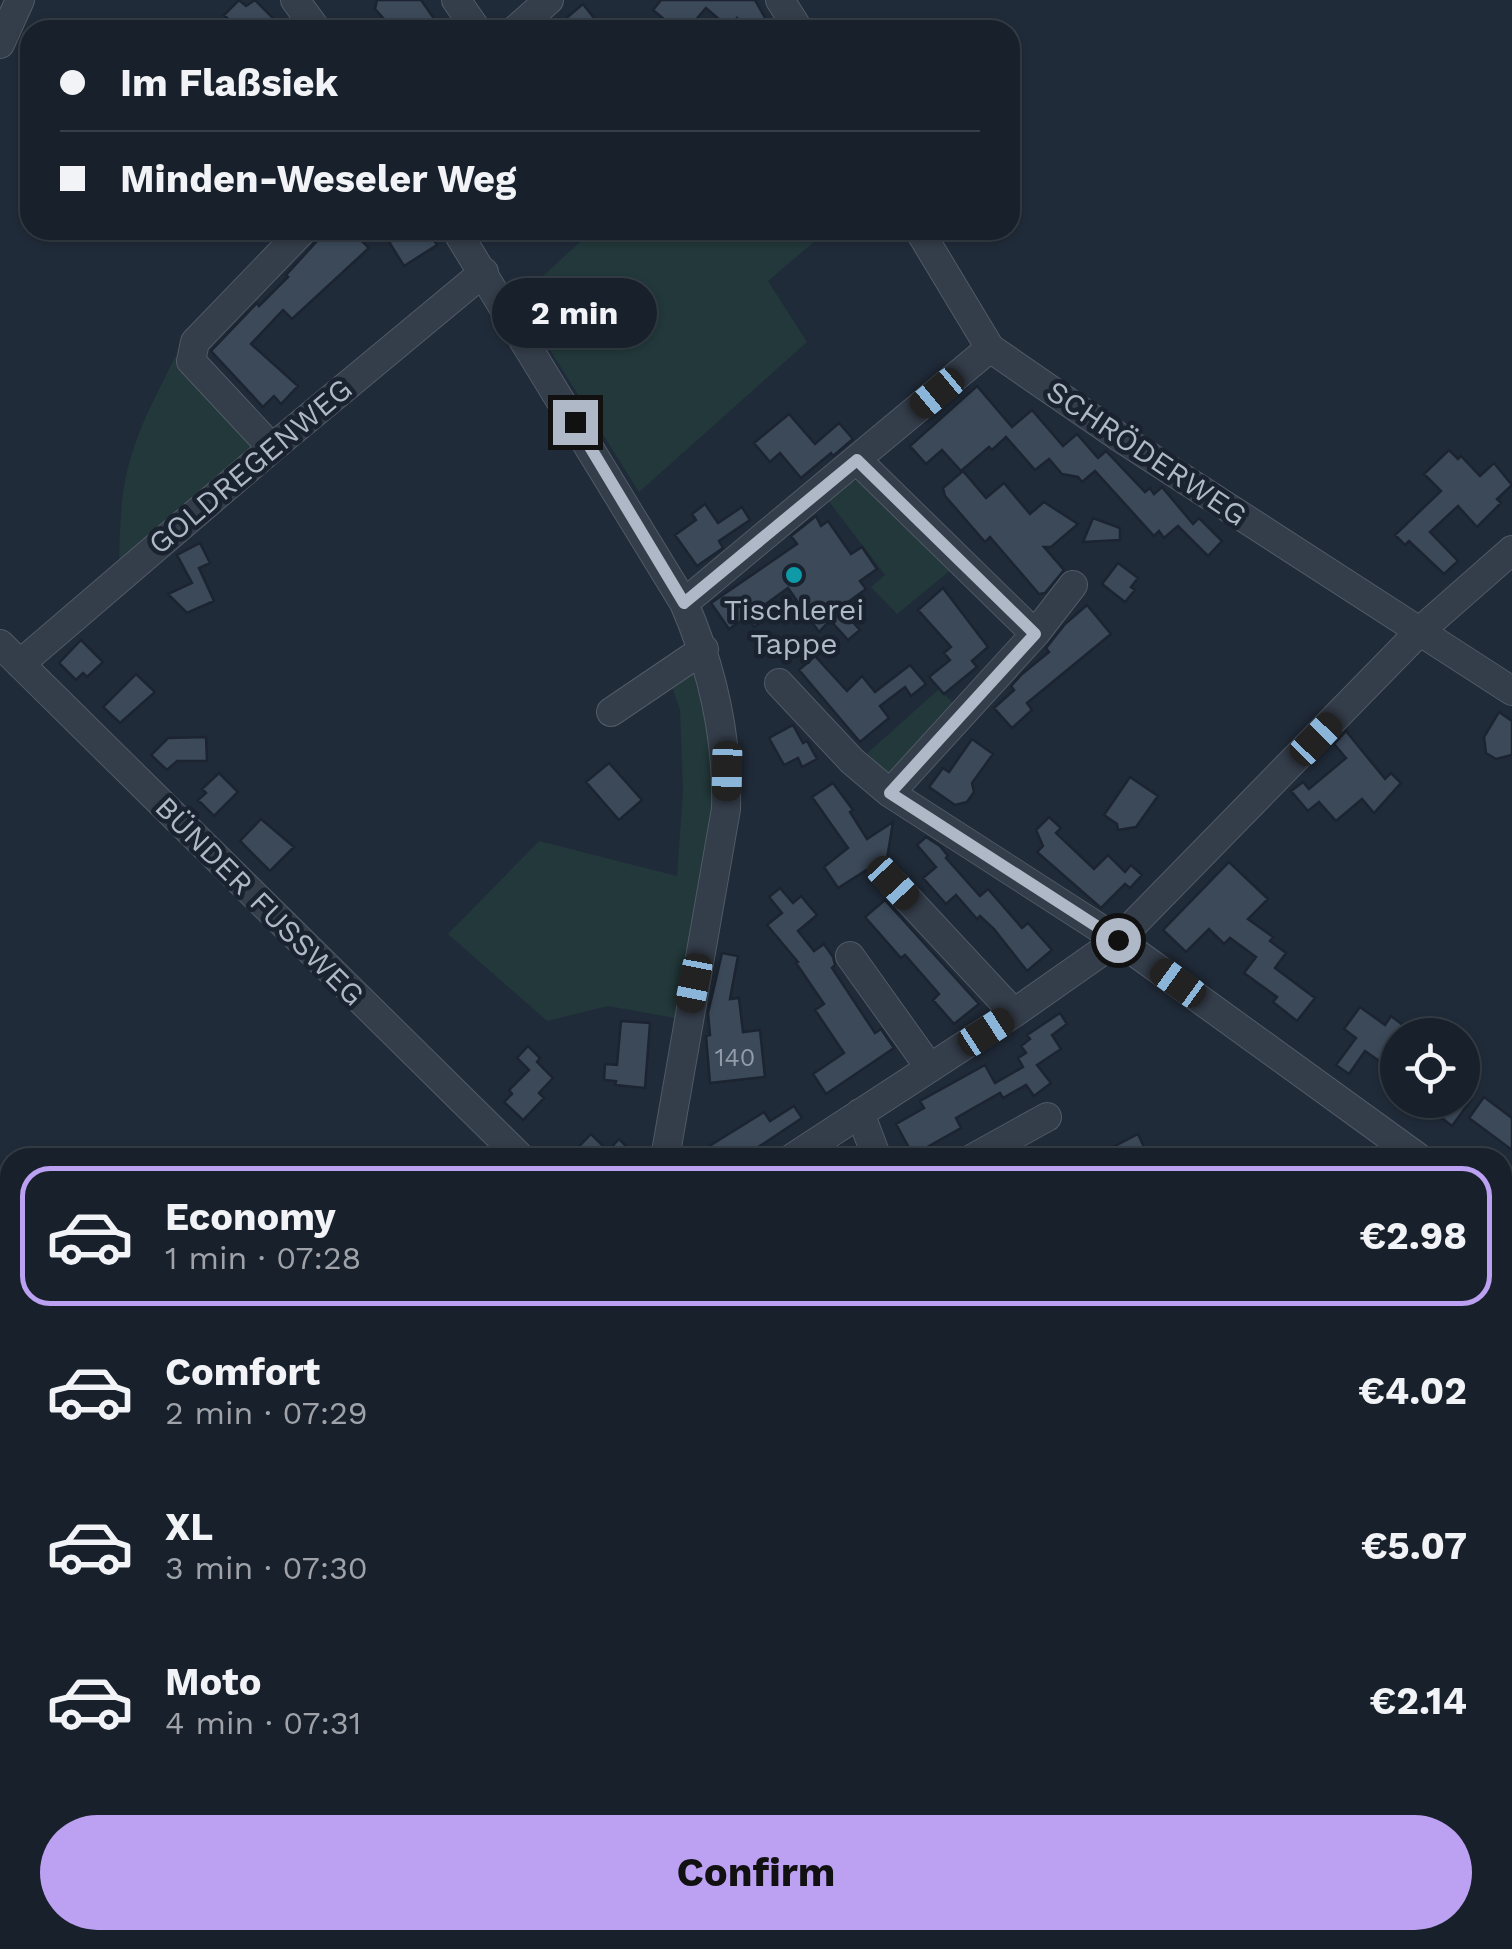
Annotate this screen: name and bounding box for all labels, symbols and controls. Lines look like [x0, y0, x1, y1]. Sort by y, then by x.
text: Im Flaßsiek [120, 61, 338, 105]
text: Minden-Weseler Weg [120, 157, 516, 201]
callout: 2 min [492, 277, 658, 347]
text: 2 min [531, 294, 618, 332]
car [904, 362, 970, 424]
street label: GOLDREGENWEG [141, 371, 359, 561]
street label: SCHRÖDERWEG [1040, 373, 1254, 533]
route end [553, 400, 598, 445]
marker: Tischlerei Tappe [783, 564, 805, 586]
place label: Tischlerei Tappe [724, 592, 864, 661]
car [1284, 707, 1348, 771]
car [711, 741, 743, 801]
street label: BÜNDER FUSSWEG [148, 789, 372, 1013]
car [862, 851, 924, 915]
route start [1096, 918, 1141, 963]
car [674, 951, 714, 1015]
car [1145, 953, 1211, 1013]
car [953, 1003, 1019, 1061]
map controls [1380, 1018, 1480, 1118]
button: locate [1380, 1018, 1480, 1118]
house number: 140 [715, 1043, 755, 1072]
icon: car [45, 1191, 135, 1281]
text: Economy [165, 1195, 336, 1239]
text: €2.98 [1359, 1214, 1467, 1258]
text: 1 min · 07:28 [165, 1239, 361, 1277]
icon: car [45, 1346, 135, 1436]
text: Comfort [165, 1350, 320, 1394]
text: €4.02 [1358, 1369, 1467, 1413]
text: 2 min · 07:29 [165, 1394, 368, 1432]
icon: car [45, 1501, 135, 1591]
text: XL [165, 1505, 213, 1549]
text: €5.07 [1361, 1524, 1467, 1568]
text: 3 min · 07:30 [165, 1549, 368, 1587]
icon: car [45, 1656, 135, 1746]
text: Moto [165, 1660, 261, 1704]
text: €2.14 [1370, 1679, 1467, 1723]
text: 4 min · 07:31 [165, 1704, 361, 1742]
button: Confirm [40, 1815, 1472, 1930]

